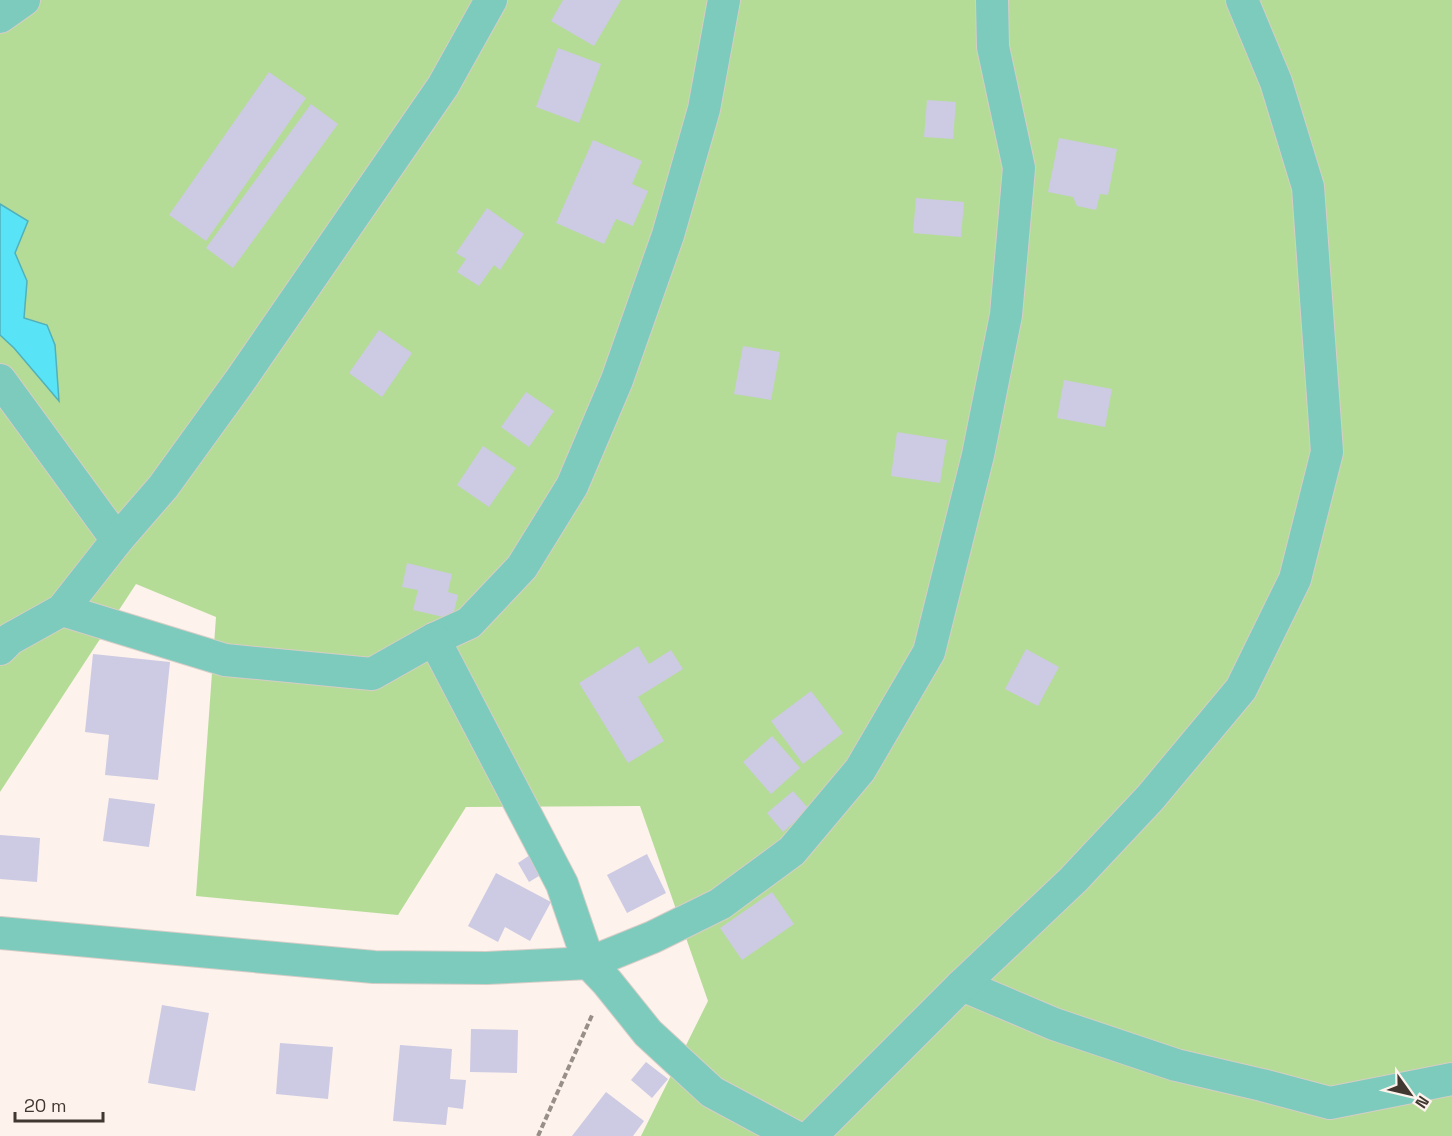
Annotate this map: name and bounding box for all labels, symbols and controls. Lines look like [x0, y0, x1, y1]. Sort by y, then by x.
north arrow [1380, 1064, 1440, 1124]
scale bar [15, 1085, 104, 1123]
text: N [1410, 1092, 1434, 1112]
text: 20 m [24, 1094, 67, 1117]

